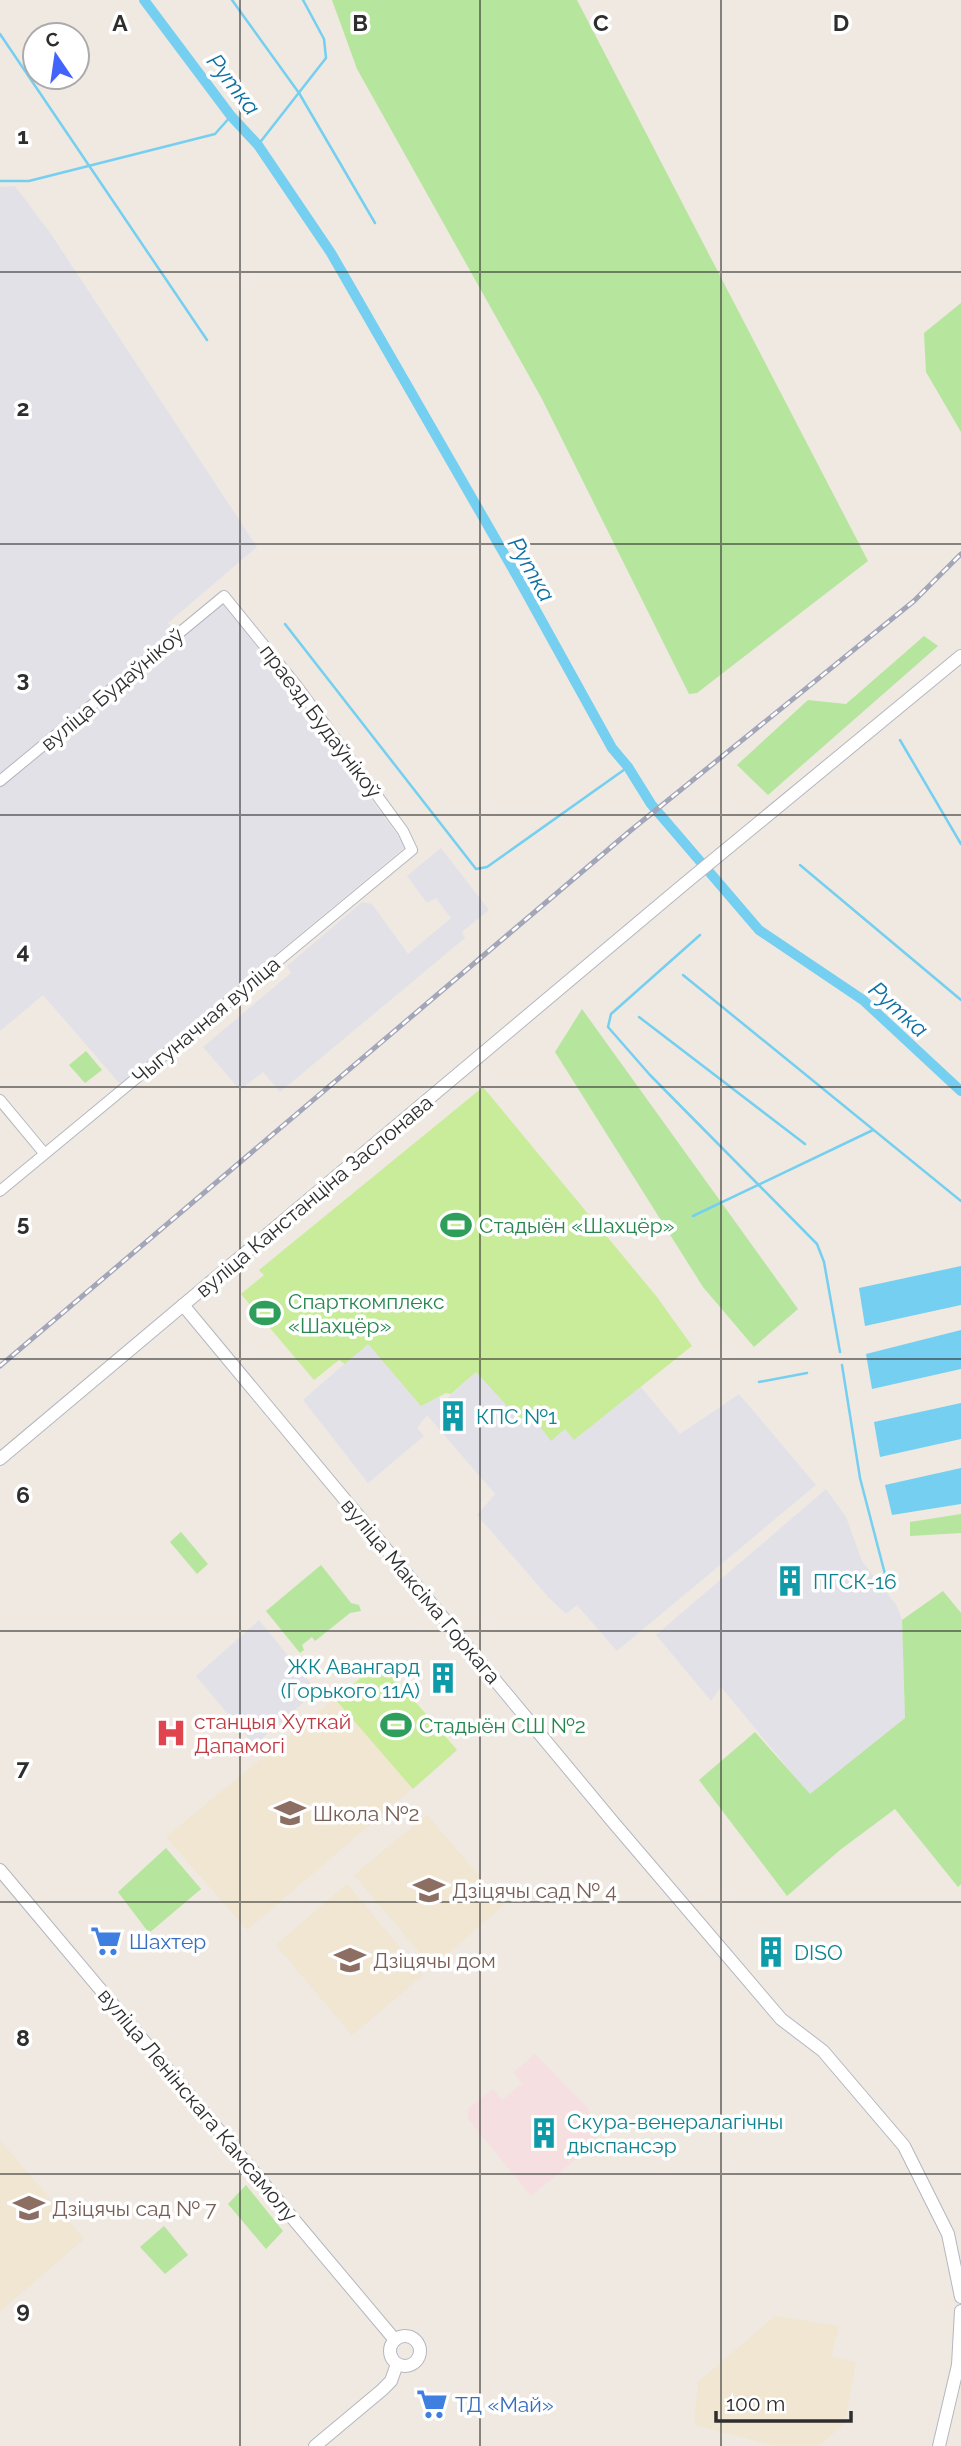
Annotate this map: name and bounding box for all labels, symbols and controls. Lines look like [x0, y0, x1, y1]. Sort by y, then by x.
text: A [112, 9, 128, 36]
text: B [352, 9, 368, 36]
text: C [593, 9, 609, 36]
text: D [833, 9, 849, 36]
north arrow [21, 21, 91, 91]
text: С [43, 27, 61, 52]
water label: Рутка [202, 48, 266, 120]
text: 1 [17, 122, 29, 149]
text: 2 [17, 394, 29, 421]
water label: Рутка [503, 532, 561, 606]
street label: вуліца Будаўнікоў [36, 622, 188, 756]
street label: праезд Будаўнікоў [255, 639, 387, 803]
text: 3 [17, 665, 29, 692]
text: 4 [16, 937, 30, 964]
street label: Чыгуначная вуліца [127, 951, 285, 1089]
water label: Рутка [864, 976, 934, 1043]
street label: вуліца Канстанціна Заслонава [191, 1090, 437, 1302]
sports icon: Стадыён «Шахцёр» [439, 1208, 473, 1242]
text: 5 [17, 1209, 30, 1236]
place label: Стадыён «Шахцёр» [479, 1213, 675, 1238]
place label: Спарткомплекс «Шахцёр» [288, 1289, 444, 1338]
sports icon: Спарткомплекс «Шахцёр» [248, 1296, 282, 1330]
building icon: КПС №1 [436, 1399, 470, 1433]
place label: КПС №1 [476, 1404, 557, 1429]
text: 6 [16, 1481, 30, 1508]
street label: вуліца Максіма Горкага [336, 1493, 506, 1689]
building icon: ПГСК-16 [773, 1564, 807, 1598]
place label: ПГСК-16 [813, 1569, 897, 1594]
place label: ЖК Авангард (Горького 11А) [281, 1654, 420, 1703]
building icon: ЖК Авангард (Горького 11А) [426, 1661, 460, 1695]
sports icon: Стадыён СШ №2 [379, 1708, 413, 1742]
place label: станцыя Хуткай Дапамогі [194, 1709, 351, 1758]
place label: Стадыён СШ №2 [419, 1713, 586, 1738]
hospital icon: станцыя Хуткай Дапамогі [154, 1716, 188, 1750]
text: 7 [17, 1753, 30, 1780]
school or university icon: Школа №2 [273, 1796, 307, 1830]
place label: Школа №2 [313, 1801, 419, 1826]
school or university icon: Дзіцячы сад № 4 [412, 1873, 446, 1907]
place label: Дзіцячы сад № 4 [452, 1878, 617, 1903]
supermarket icon: Шахтер [89, 1924, 123, 1958]
place label: Шахтер [129, 1929, 206, 1954]
building icon: DISO [754, 1935, 788, 1969]
place label: DISO [794, 1940, 843, 1965]
school or university icon: Дзіцячы дом [333, 1943, 367, 1977]
place label: Дзіцячы дом [373, 1948, 496, 1973]
street label: вуліца Ленінскага Камсамолу [93, 1983, 303, 2227]
text: 8 [16, 2024, 30, 2051]
place label: Скура-венералагічны дыспансэр [567, 2109, 783, 2158]
building icon: Скура-венералагічны дыспансэр [527, 2116, 561, 2150]
school or university icon: Дзіцячы сад № 7 [12, 2191, 46, 2225]
place label: Дзіцячы сад № 7 [52, 2196, 217, 2221]
text: 9 [16, 2296, 30, 2323]
scale bar [716, 2380, 851, 2424]
supermarket icon: ТД «Май» [415, 2387, 449, 2421]
text: 100 m [726, 2391, 785, 2416]
place label: ТД «Май» [455, 2392, 554, 2417]

